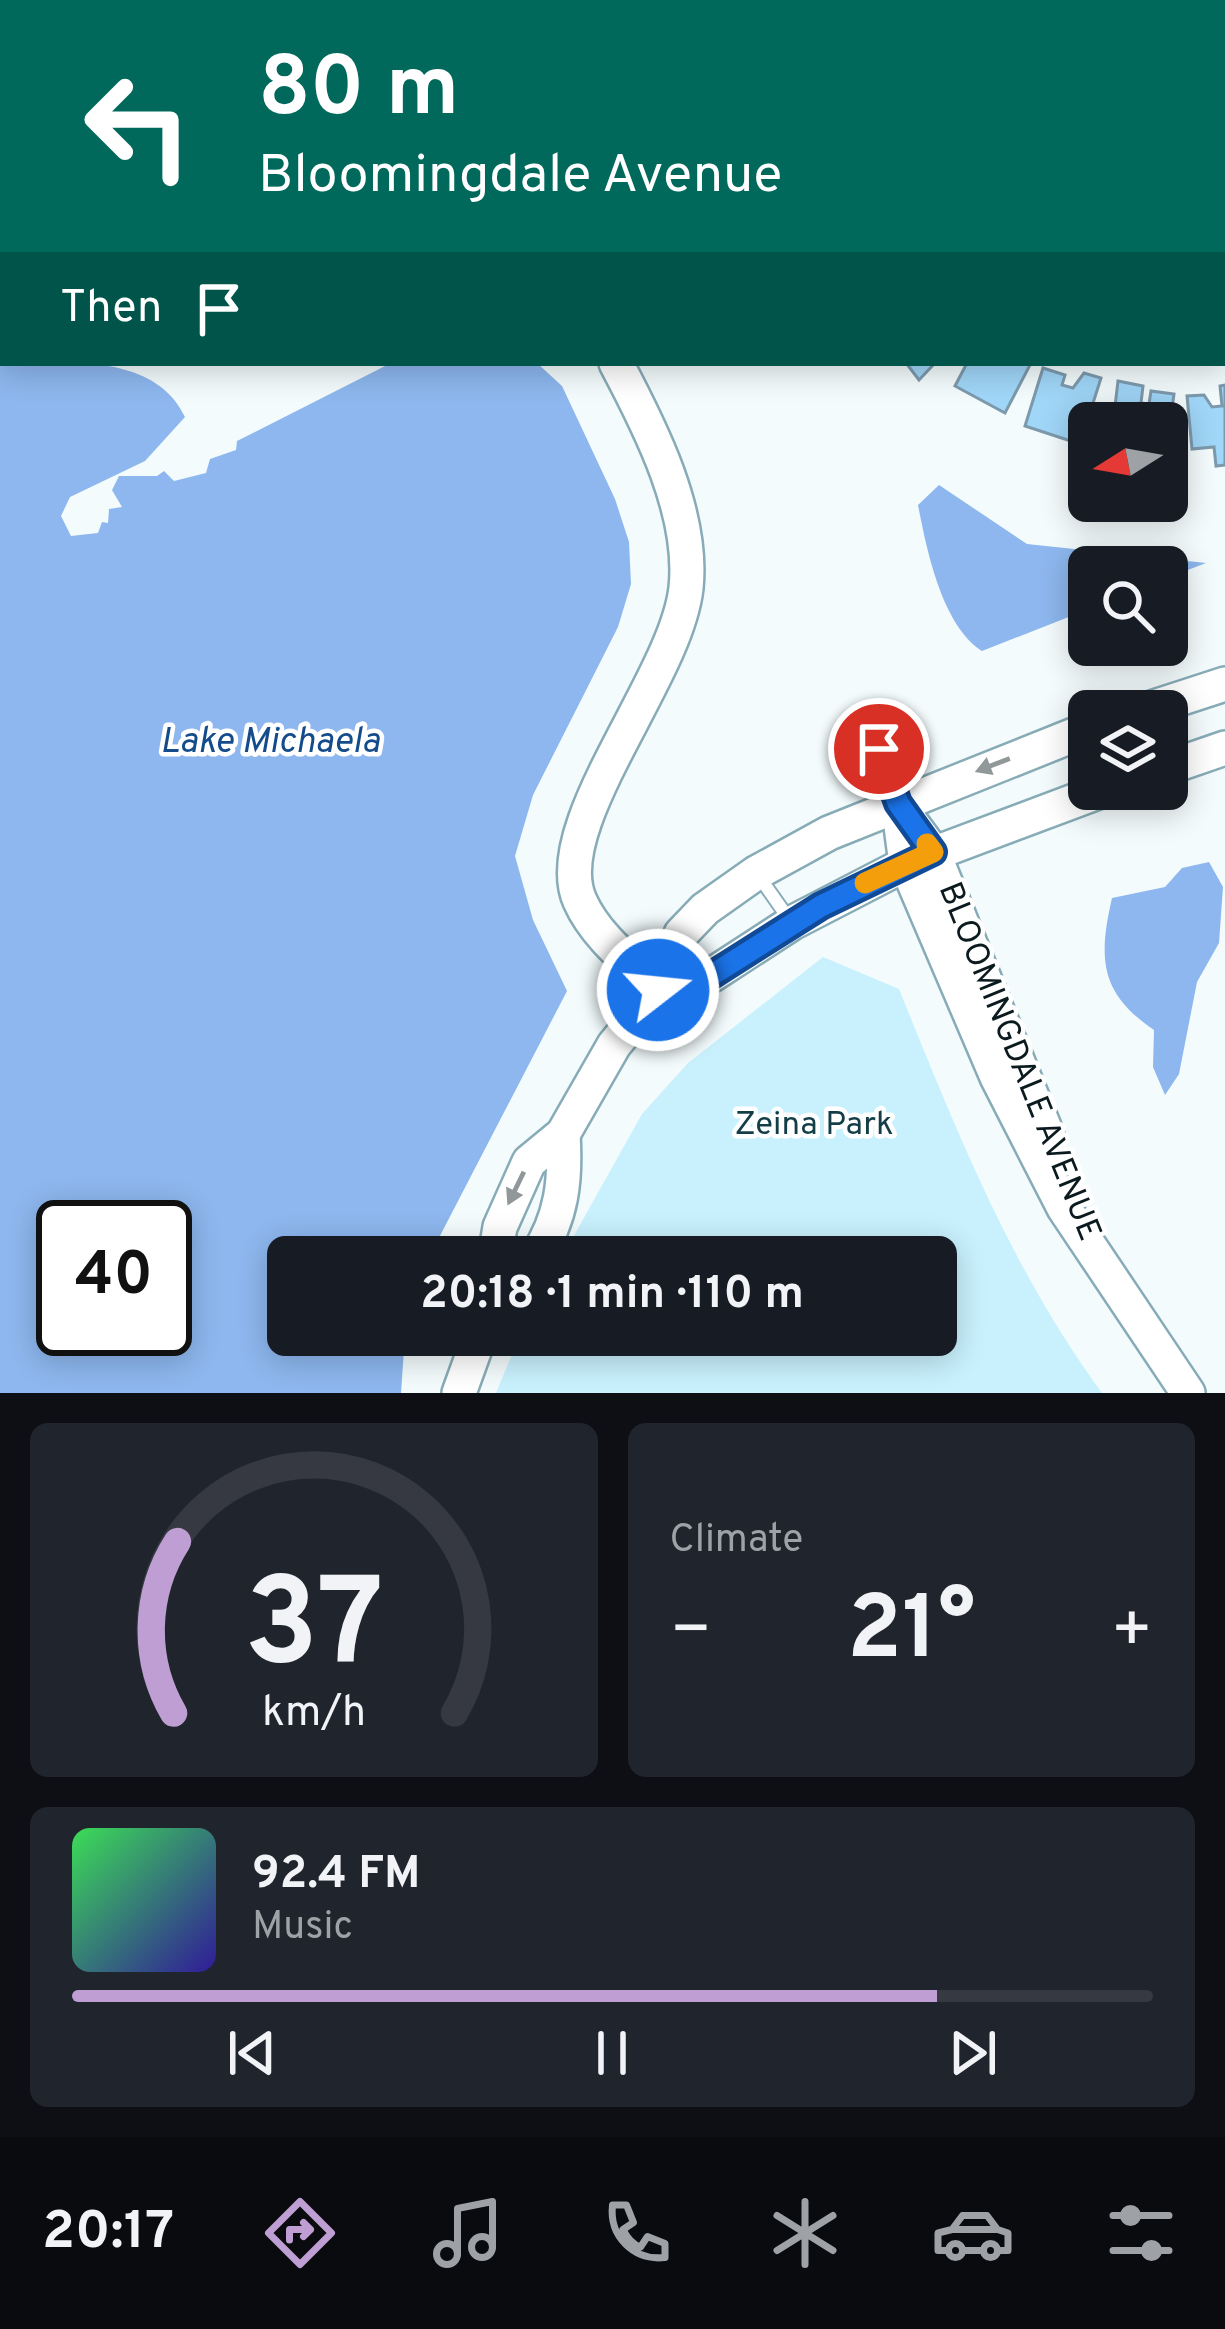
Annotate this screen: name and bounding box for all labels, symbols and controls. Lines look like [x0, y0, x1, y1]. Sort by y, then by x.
text: 80 m [258, 39, 459, 145]
icon: left [60, 48, 216, 204]
text: Bloomingdale Avenue [258, 143, 782, 212]
icon: arrive [186, 276, 252, 342]
text: Then [60, 281, 162, 338]
north arrow [1068, 402, 1188, 522]
map controls [1068, 402, 1188, 810]
button: search [1068, 546, 1188, 666]
button: layers [1068, 690, 1188, 810]
pin [828, 698, 930, 800]
icon: arrive [846, 716, 912, 782]
water label: Lake Michaela [160, 720, 380, 766]
one-way arrow [975, 756, 1011, 775]
street label: BLOOMINGDALE AVENUE [927, 877, 1109, 1247]
position arrow [595, 927, 721, 1053]
park label: Zeina Park [735, 1105, 893, 1147]
one-way arrow [506, 1171, 526, 1206]
speed limit sign: 40 [36, 1200, 192, 1356]
text: 20:18 · 1 min · 110 m [420, 1267, 804, 1324]
text: Climate [670, 1517, 803, 1566]
text: 37 [244, 1552, 384, 1710]
text: 21° [847, 1577, 975, 1690]
text: − [670, 1592, 712, 1675]
text: + [1110, 1592, 1153, 1675]
text: km/h [262, 1687, 366, 1741]
text: 92.4 FM [252, 1847, 421, 1904]
text: Music [252, 1904, 353, 1953]
icon: previous [219, 2020, 285, 2086]
icon: pause [579, 2020, 645, 2086]
icon: next [940, 2020, 1006, 2086]
icon: directions [258, 2191, 342, 2275]
icon: music [426, 2191, 510, 2275]
icon: phone [595, 2191, 679, 2275]
icon: climate [763, 2191, 847, 2275]
icon: car [931, 2191, 1015, 2275]
icon: filters [1099, 2191, 1183, 2275]
text: 20:17 [42, 2199, 174, 2268]

